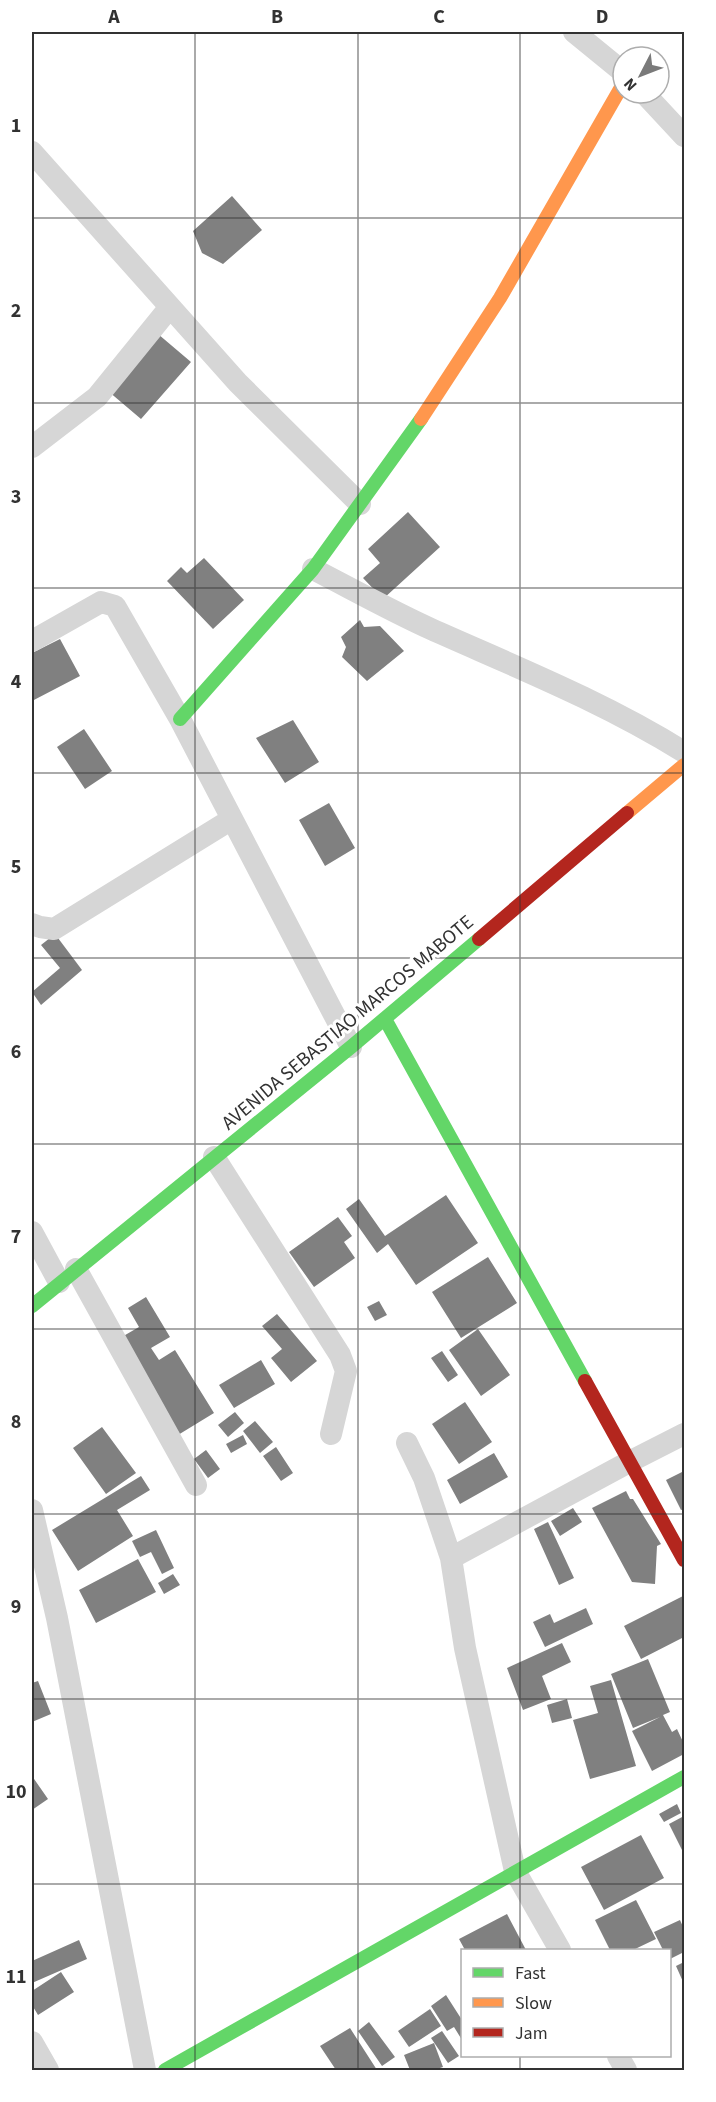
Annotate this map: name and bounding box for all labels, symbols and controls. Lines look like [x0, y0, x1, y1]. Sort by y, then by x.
text: A [107, 3, 120, 31]
text: B [271, 3, 283, 31]
text: C [433, 3, 445, 31]
text: D [596, 3, 608, 31]
north arrow [611, 45, 671, 105]
text: N [619, 73, 642, 96]
text: 1 [11, 112, 21, 140]
text: 2 [11, 297, 21, 325]
text: 3 [11, 483, 21, 511]
text: 4 [11, 668, 22, 696]
text: 5 [11, 853, 21, 881]
street label: AVENIDA SEBASTIAO MARCOS MABOTE [216, 909, 480, 1137]
text: 6 [11, 1038, 21, 1066]
text: 7 [11, 1223, 21, 1251]
text: 8 [11, 1408, 21, 1436]
text: 9 [11, 1593, 21, 1621]
text: 10 [5, 1778, 27, 1806]
legend [461, 1949, 671, 2057]
text: Fast [515, 1961, 546, 1986]
text: 11 [5, 1963, 27, 1991]
text: Slow [515, 1991, 552, 2016]
text: Jam [515, 2021, 548, 2046]

